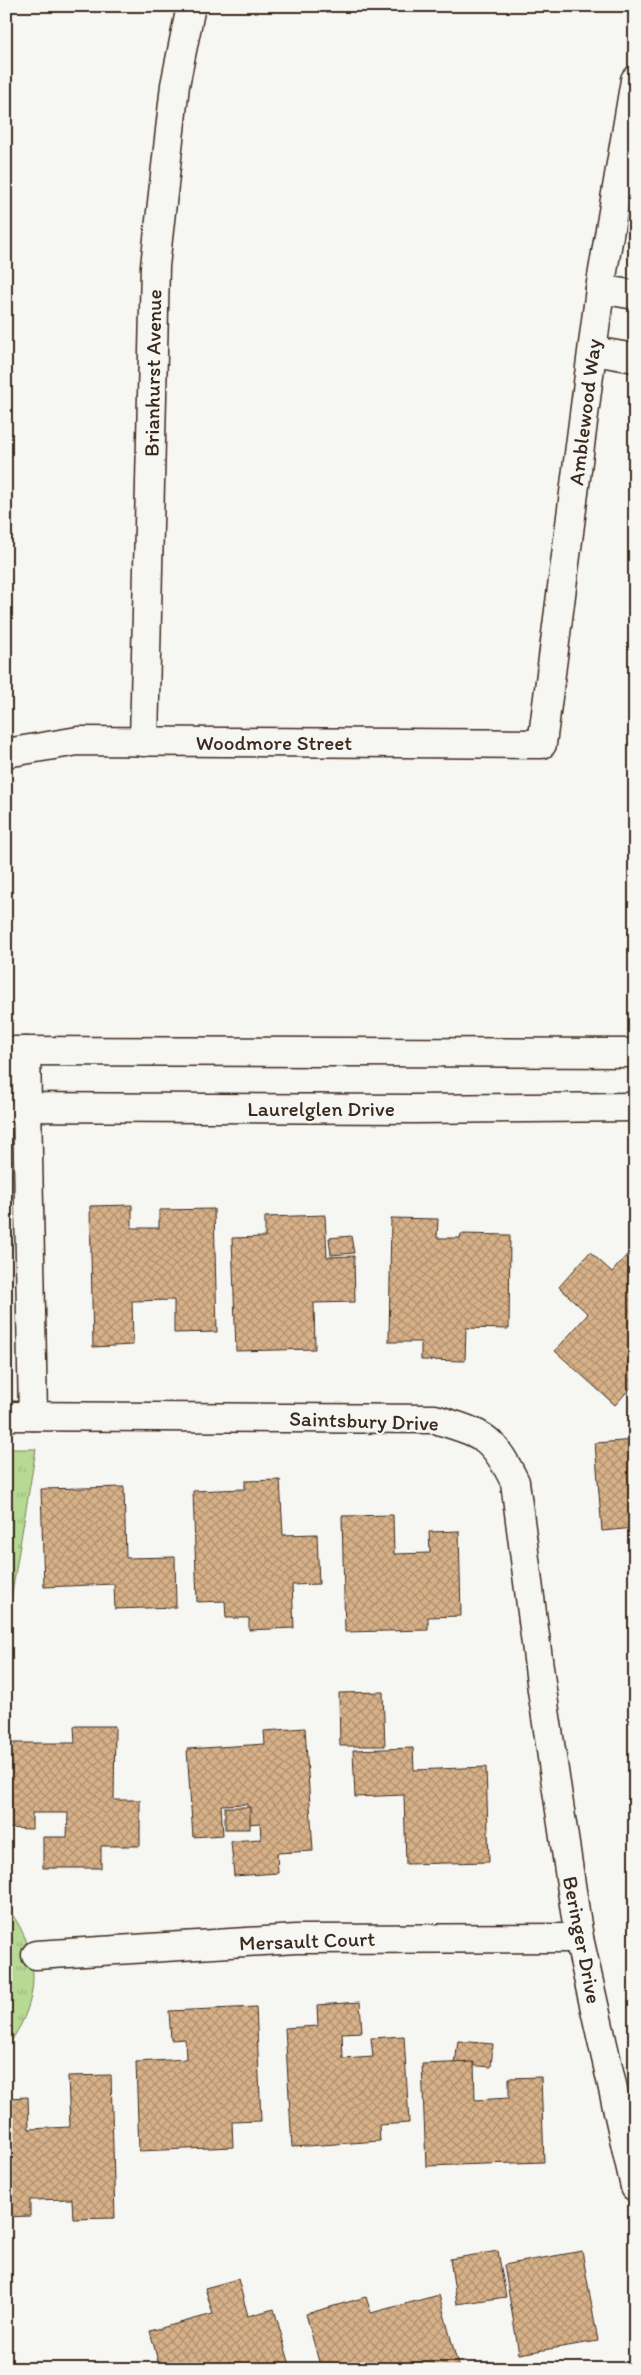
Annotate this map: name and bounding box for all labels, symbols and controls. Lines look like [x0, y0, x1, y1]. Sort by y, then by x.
street label: Brianhurst Avenue [139, 289, 166, 457]
street label: Amblewood Way [563, 337, 606, 487]
street label: Woodmore Street [196, 730, 352, 755]
street label: Laurelglen Drive [247, 1096, 395, 1121]
street label: Saintsbury Drive [289, 1405, 439, 1436]
street label: Beringer Drive [558, 1874, 607, 2006]
street label: Mersault Court [238, 1926, 376, 1955]

